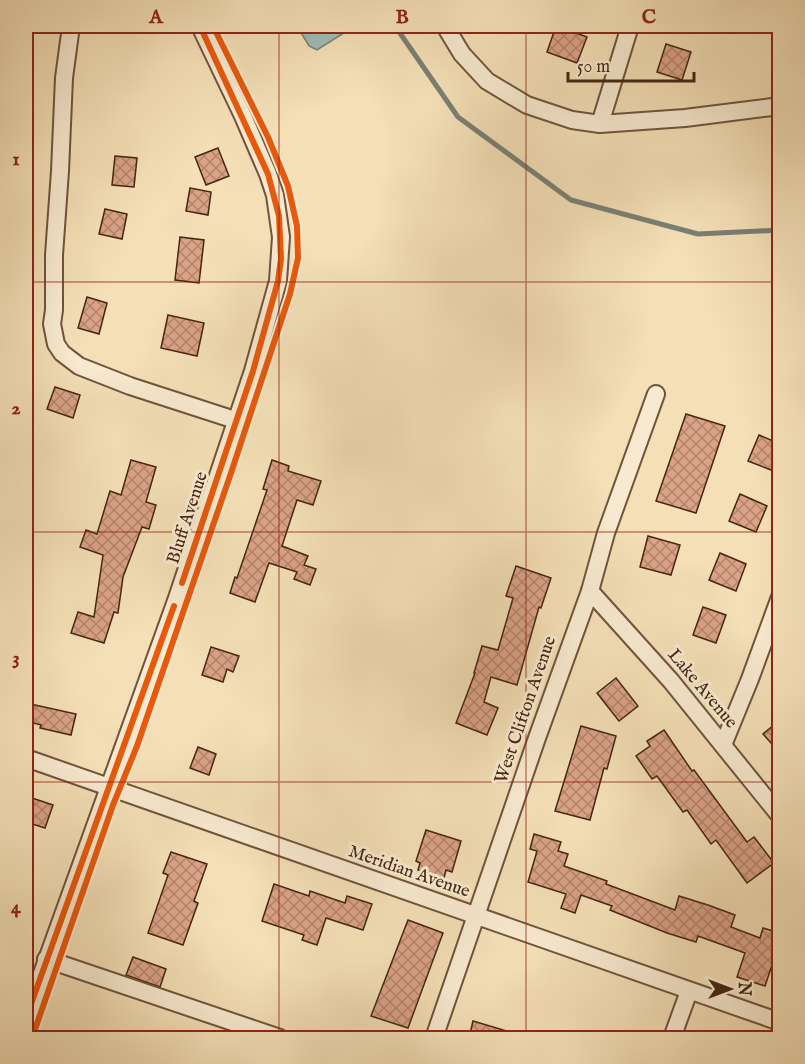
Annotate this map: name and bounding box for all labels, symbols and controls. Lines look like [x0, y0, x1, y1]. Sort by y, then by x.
text: A [148, 5, 164, 30]
text: B [395, 5, 409, 30]
text: C [642, 5, 656, 30]
scale bar [568, 45, 694, 83]
text: 50 m [577, 56, 610, 79]
text: 1 [12, 147, 20, 172]
text: 2 [11, 396, 21, 421]
street label: Bluff Avenue [162, 469, 214, 567]
street label: West Clifton Avenue [490, 633, 562, 787]
street label: Lake Avenue [662, 644, 742, 734]
text: 3 [12, 646, 20, 671]
street label: Meridian Avenue [345, 840, 473, 904]
text: 4 [11, 895, 22, 920]
north arrow [700, 959, 760, 1019]
text: N [733, 981, 753, 996]

